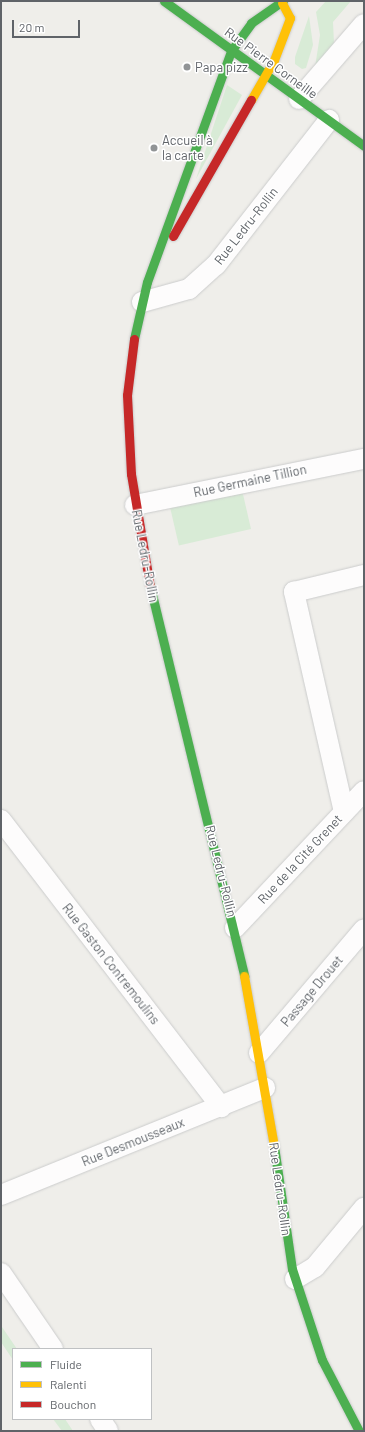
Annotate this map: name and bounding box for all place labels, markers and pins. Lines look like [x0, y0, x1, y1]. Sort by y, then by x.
place label: Papa pizz [195, 59, 248, 75]
marker: Papa pizz [182, 62, 192, 72]
place label: Accueil à la carte [162, 133, 213, 164]
marker: Accueil à la carte [149, 143, 159, 153]

